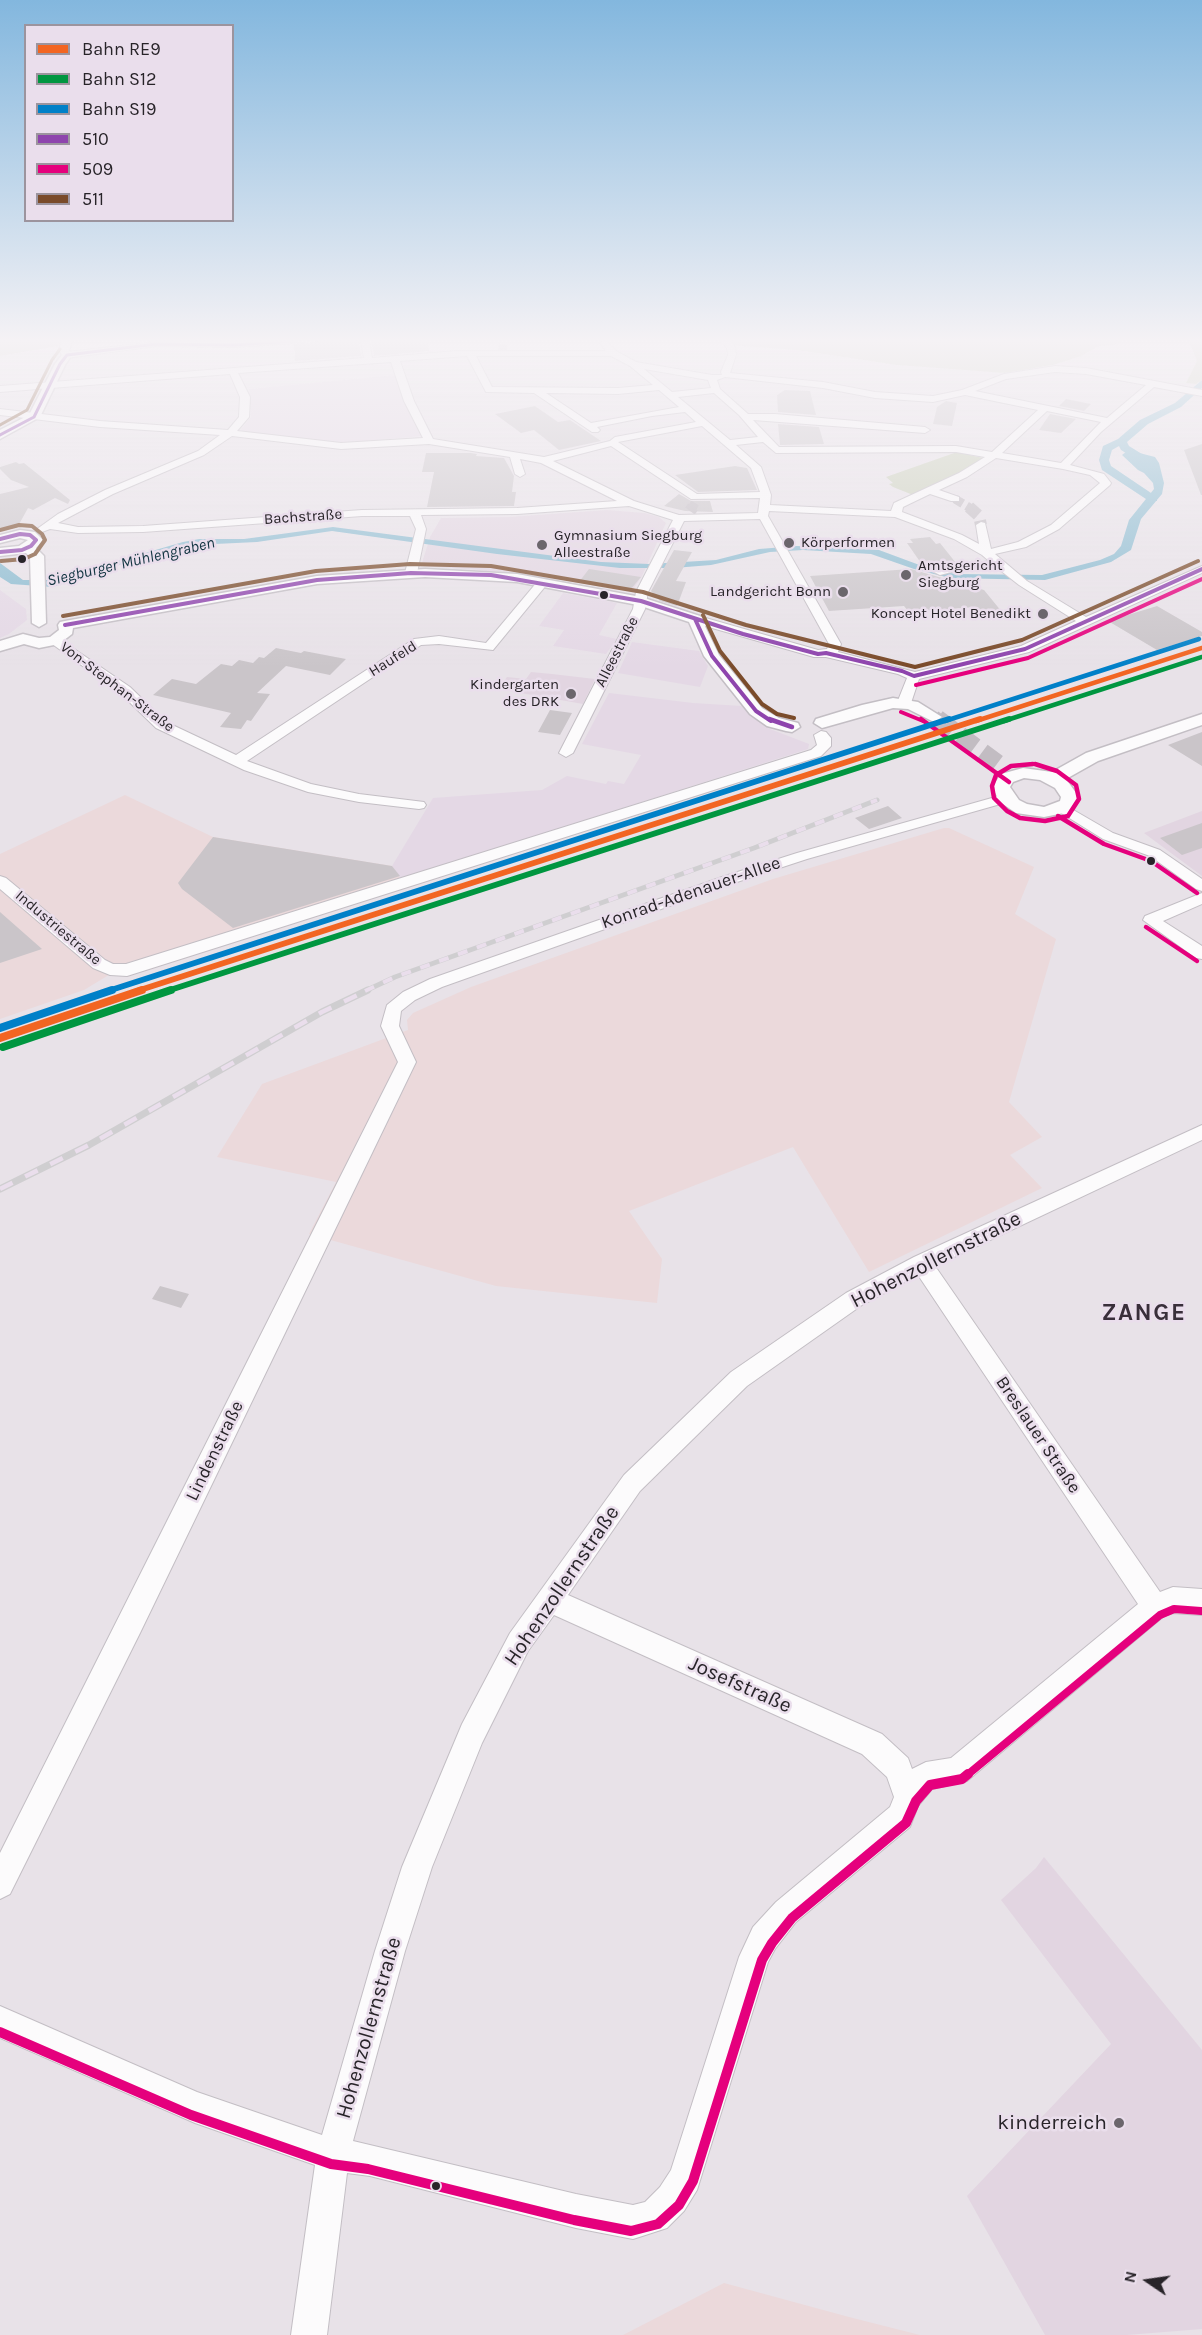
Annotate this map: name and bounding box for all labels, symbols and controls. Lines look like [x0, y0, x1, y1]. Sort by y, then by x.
legend [24, 24, 234, 222]
text: Bahn RE9 [82, 38, 161, 60]
text: Bahn S12 [82, 68, 156, 90]
text: Bahn S19 [82, 98, 156, 120]
text: 510 [82, 128, 109, 150]
text: 509 [82, 158, 113, 180]
text: 511 [82, 188, 104, 210]
street label: Bachstraße [263, 505, 343, 529]
place label: Gymnasium Siegburg Alleestraße [554, 527, 702, 562]
water label: Siegburger Mühlengraben [45, 533, 217, 591]
place label: Körperformen [801, 534, 895, 552]
marker: Körperformen [782, 536, 796, 550]
marker: Gymnasium Siegburg Alleestraße [535, 538, 549, 552]
unlabelled marker [16, 553, 28, 565]
place label: Amtsgericht Siegburg [918, 557, 1003, 592]
marker: Amtsgericht Siegburg [899, 568, 913, 582]
place label: Landgericht Bonn [710, 583, 831, 601]
marker: Landgericht Bonn [836, 585, 850, 599]
unlabelled marker [598, 589, 610, 601]
place label: Koncept Hotel Benedikt [871, 605, 1031, 623]
marker: Koncept Hotel Benedikt [1036, 607, 1050, 621]
street label: Alleestraße [592, 614, 642, 690]
street label: Haufeld [366, 637, 420, 681]
street label: Von-Stephan-Straße [56, 638, 178, 736]
place label: Kindergarten des DRK [470, 676, 559, 711]
marker: Kindergarten des DRK [564, 687, 578, 701]
street label: Konrad-Adenauer-Allee [599, 852, 783, 934]
unlabelled marker [1145, 855, 1157, 867]
street label: Industriestraße [11, 887, 105, 969]
street label: Hohenzollernstraße [847, 1206, 1025, 1314]
district label: ZANGE [1101, 1299, 1187, 1327]
street label: Breslauer Straße [991, 1372, 1085, 1498]
street label: Lindenstraße [182, 1398, 248, 1504]
street label: Hohenzollernstraße [499, 1501, 625, 1671]
street label: Josefstraße [685, 1651, 795, 1719]
street label: Hohenzollernstraße [331, 1934, 407, 2122]
place label: kinderreich [997, 2110, 1107, 2136]
marker: kinderreich [1112, 2116, 1126, 2130]
unlabelled marker [430, 2180, 442, 2192]
north arrow [1118, 2251, 1178, 2311]
text: N [1119, 2269, 1141, 2285]

